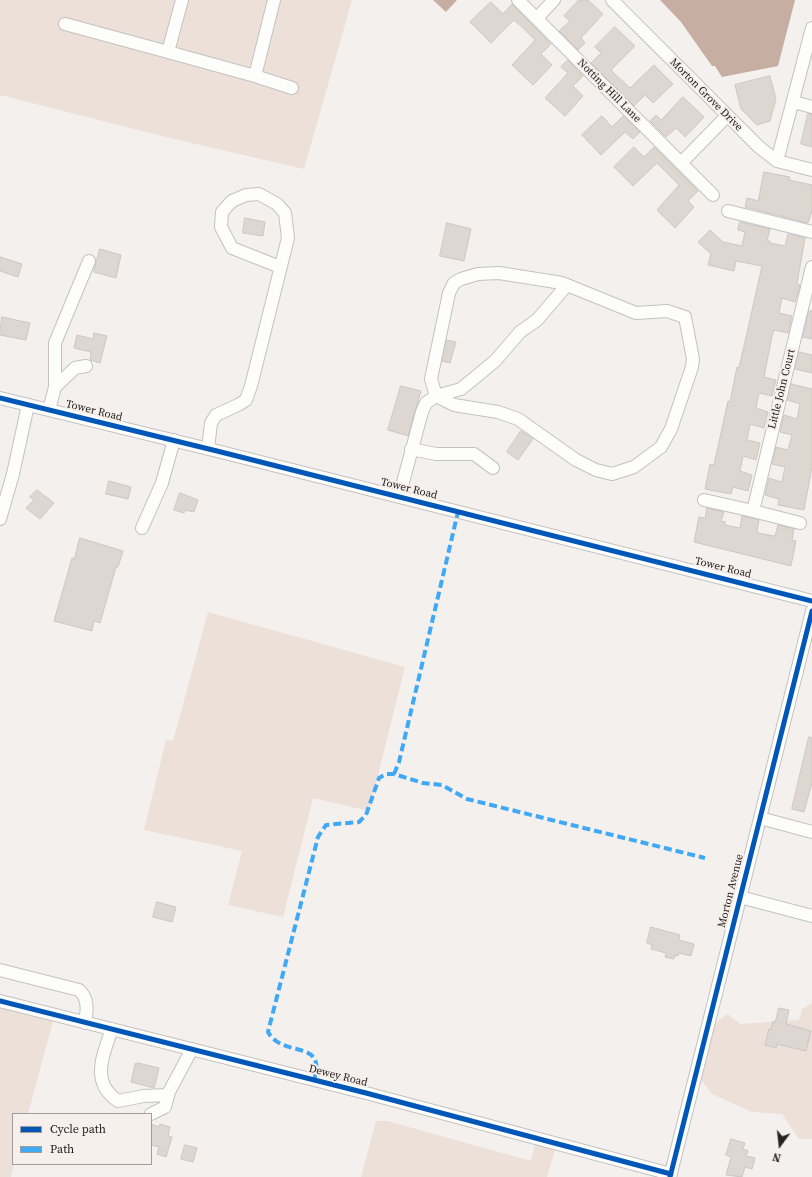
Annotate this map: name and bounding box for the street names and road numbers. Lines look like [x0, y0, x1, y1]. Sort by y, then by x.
street label: Notting Hill Lane [574, 56, 644, 126]
street label: Morton Grove Drive [667, 56, 745, 134]
street label: Little John Court [766, 348, 798, 430]
street label: Tower Road [64, 398, 124, 424]
street label: Tower Road [379, 476, 439, 502]
street label: Tower Road [693, 555, 753, 581]
street label: Morton Avenue [715, 853, 747, 929]
street label: Dewey Road [307, 1062, 369, 1090]

